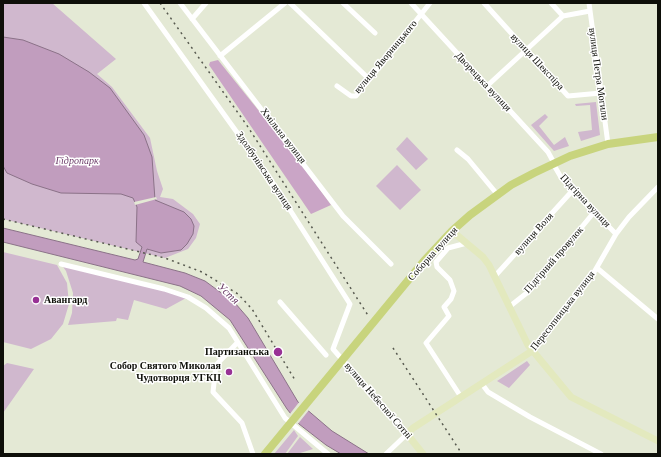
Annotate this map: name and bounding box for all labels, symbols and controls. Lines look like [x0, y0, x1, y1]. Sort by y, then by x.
street label: вулиця Яворницького [352, 18, 420, 96]
street label: вулиця Петра Могили [586, 27, 610, 121]
street label: вулиця Шекспіра [508, 31, 566, 93]
street label: Дворецька вулиця [452, 50, 514, 114]
street label: Хмільна вулиця [258, 106, 308, 166]
street label: Здолбунівська вулиця [233, 129, 295, 213]
park label: Гідропарк [55, 155, 99, 167]
street label: Підгірна вулиця [557, 172, 613, 230]
street label: вулиця Воля [512, 210, 556, 258]
street label: Підгірний провулок [522, 224, 586, 296]
street label: Соборна вулиця [406, 225, 460, 283]
street label: Пересопницька вулиця [528, 269, 598, 353]
water label: Устя [214, 281, 242, 307]
place label: Авангард [44, 294, 87, 306]
marker: Авангард [31, 295, 41, 305]
place label: Партизанська [205, 346, 269, 358]
marker: Партизанська [272, 346, 284, 358]
place label: Собор Святого Миколая Чудотворця УГКЦ [110, 360, 221, 384]
street label: вулиця Небесної Сотні [342, 360, 414, 442]
marker: Собор Святого Миколая Чудотворця УГКЦ [224, 367, 234, 377]

